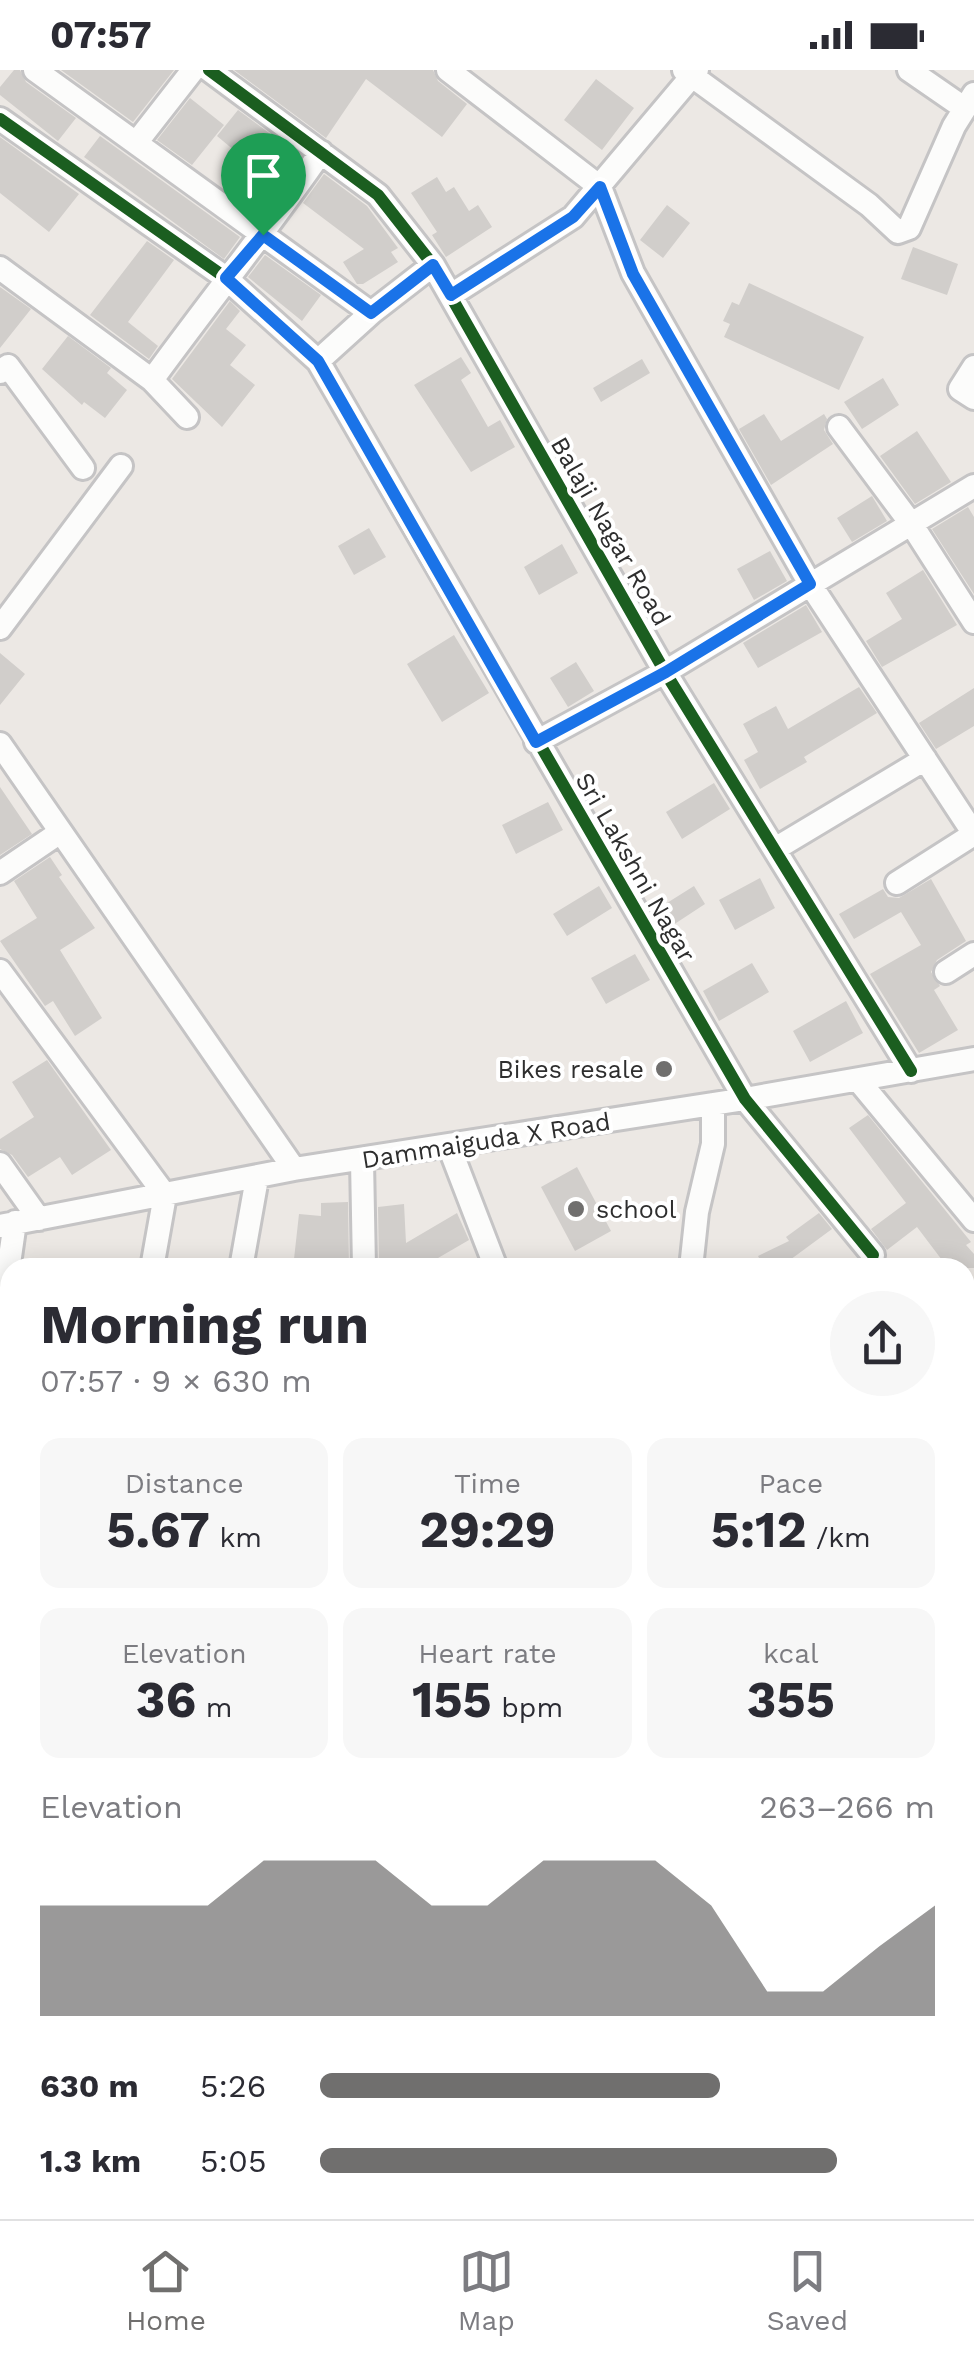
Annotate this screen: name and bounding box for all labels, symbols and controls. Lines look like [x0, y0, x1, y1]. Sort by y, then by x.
text: 07:57 [50, 13, 152, 57]
pin [221, 133, 306, 236]
icon: arrive [236, 148, 291, 203]
street label: Balaji Nagar Road [545, 432, 676, 631]
street label: Sri Lakshni Nagar [570, 768, 702, 967]
place label: Bikes resale [498, 1055, 644, 1084]
marker: Bikes resale [653, 1058, 675, 1080]
street label: Dammaiguda X Road [360, 1107, 612, 1174]
place label: school [596, 1195, 677, 1224]
marker: school [565, 1198, 587, 1220]
button: share [830, 1291, 935, 1396]
text: Morning run [40, 1292, 369, 1356]
text: 07:57 · 9 × 630 m [40, 1362, 312, 1400]
text: Distance [125, 1467, 244, 1500]
text: Time [454, 1467, 521, 1500]
text: Pace [758, 1467, 823, 1500]
text: 5.67 [106, 1500, 210, 1559]
text: 29:29 [419, 1500, 556, 1559]
text: 5:12 [711, 1500, 806, 1559]
text: km [210, 1521, 262, 1554]
text: /km [806, 1521, 871, 1554]
text: Elevation [122, 1637, 247, 1670]
text: Heart rate [418, 1637, 557, 1670]
text: kcal [763, 1637, 819, 1670]
text: 36 [136, 1670, 196, 1729]
text: 155 [412, 1670, 492, 1729]
text: 355 [747, 1670, 835, 1729]
text: m [196, 1691, 233, 1724]
text: bpm [492, 1691, 563, 1724]
text: Elevation [40, 1788, 183, 1826]
text: 263–266 m [759, 1788, 935, 1826]
text: 630 m [40, 2067, 139, 2105]
text: 5:26 [200, 2067, 266, 2105]
text: 1.3 km [40, 2142, 141, 2180]
text: 5:05 [200, 2142, 267, 2180]
tab: Home [126, 2244, 206, 2337]
tab: Map [458, 2244, 515, 2337]
tab: Saved [767, 2244, 848, 2337]

